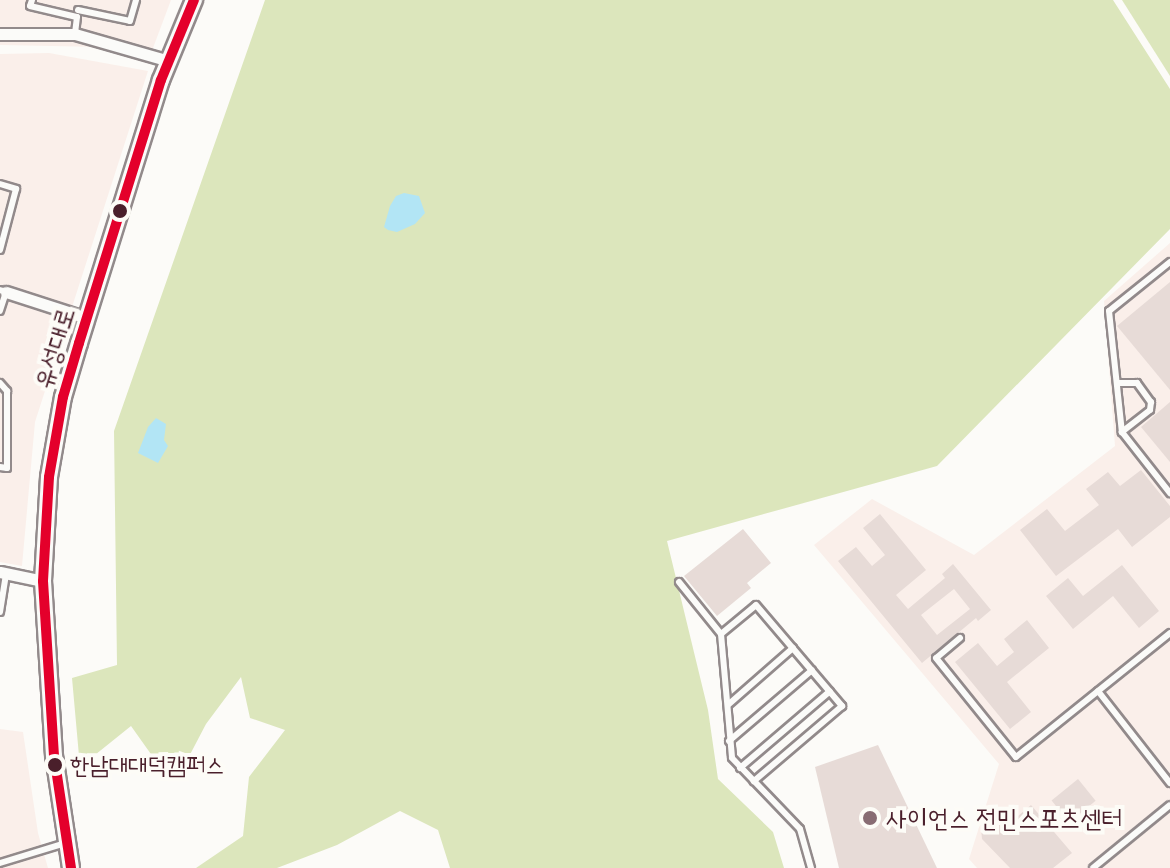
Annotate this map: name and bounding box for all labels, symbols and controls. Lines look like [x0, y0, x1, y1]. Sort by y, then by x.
unlabelled marker [112, 203, 128, 219]
street label: 유성대로 [27, 303, 81, 393]
place label: 한남대대덕캠퍼스 [70, 751, 224, 779]
marker: 한남대대덕캠퍼스 [47, 757, 63, 773]
place label: 사이언스 전민스포츠센터 [886, 802, 1122, 834]
marker: 사이언스 전민스포츠센터 [861, 809, 879, 827]

